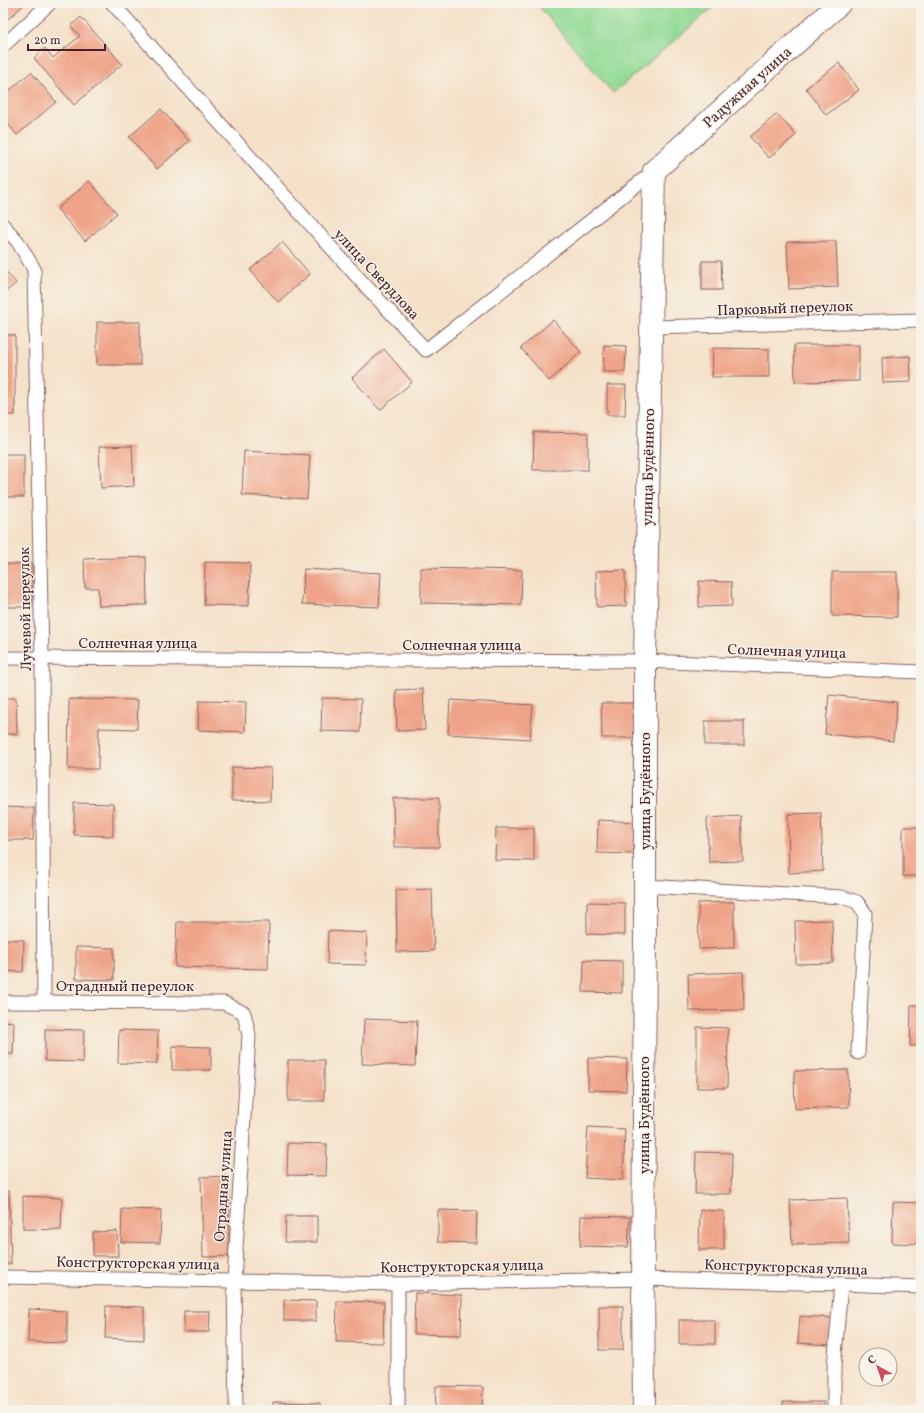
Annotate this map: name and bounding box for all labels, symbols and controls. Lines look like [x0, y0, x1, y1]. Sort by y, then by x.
scale bar [28, 26, 105, 52]
text: 20 m [34, 33, 61, 49]
street label: Радужная улица [699, 42, 797, 134]
street label: улица Свердлова [328, 225, 424, 325]
street label: Парковый переулок [717, 297, 853, 322]
street label: улица Будённого [638, 408, 661, 526]
street label: Лучевой переулок [15, 547, 38, 671]
street label: Солнечная улица [79, 634, 198, 655]
street label: Солнечная улица [403, 636, 522, 657]
street label: Солнечная улица [727, 640, 847, 665]
street label: улица Будённого [636, 732, 657, 850]
street label: Отрадный переулок [56, 977, 194, 998]
street label: улица Будённого [635, 1056, 656, 1174]
street label: Отрадная улица [210, 1130, 239, 1243]
street label: Конструкторская улица [56, 1253, 220, 1276]
street label: Конструкторская улица [704, 1255, 868, 1282]
street label: Конструкторская улица [380, 1256, 544, 1279]
north arrow [858, 1347, 898, 1387]
text: С [865, 1352, 880, 1369]

